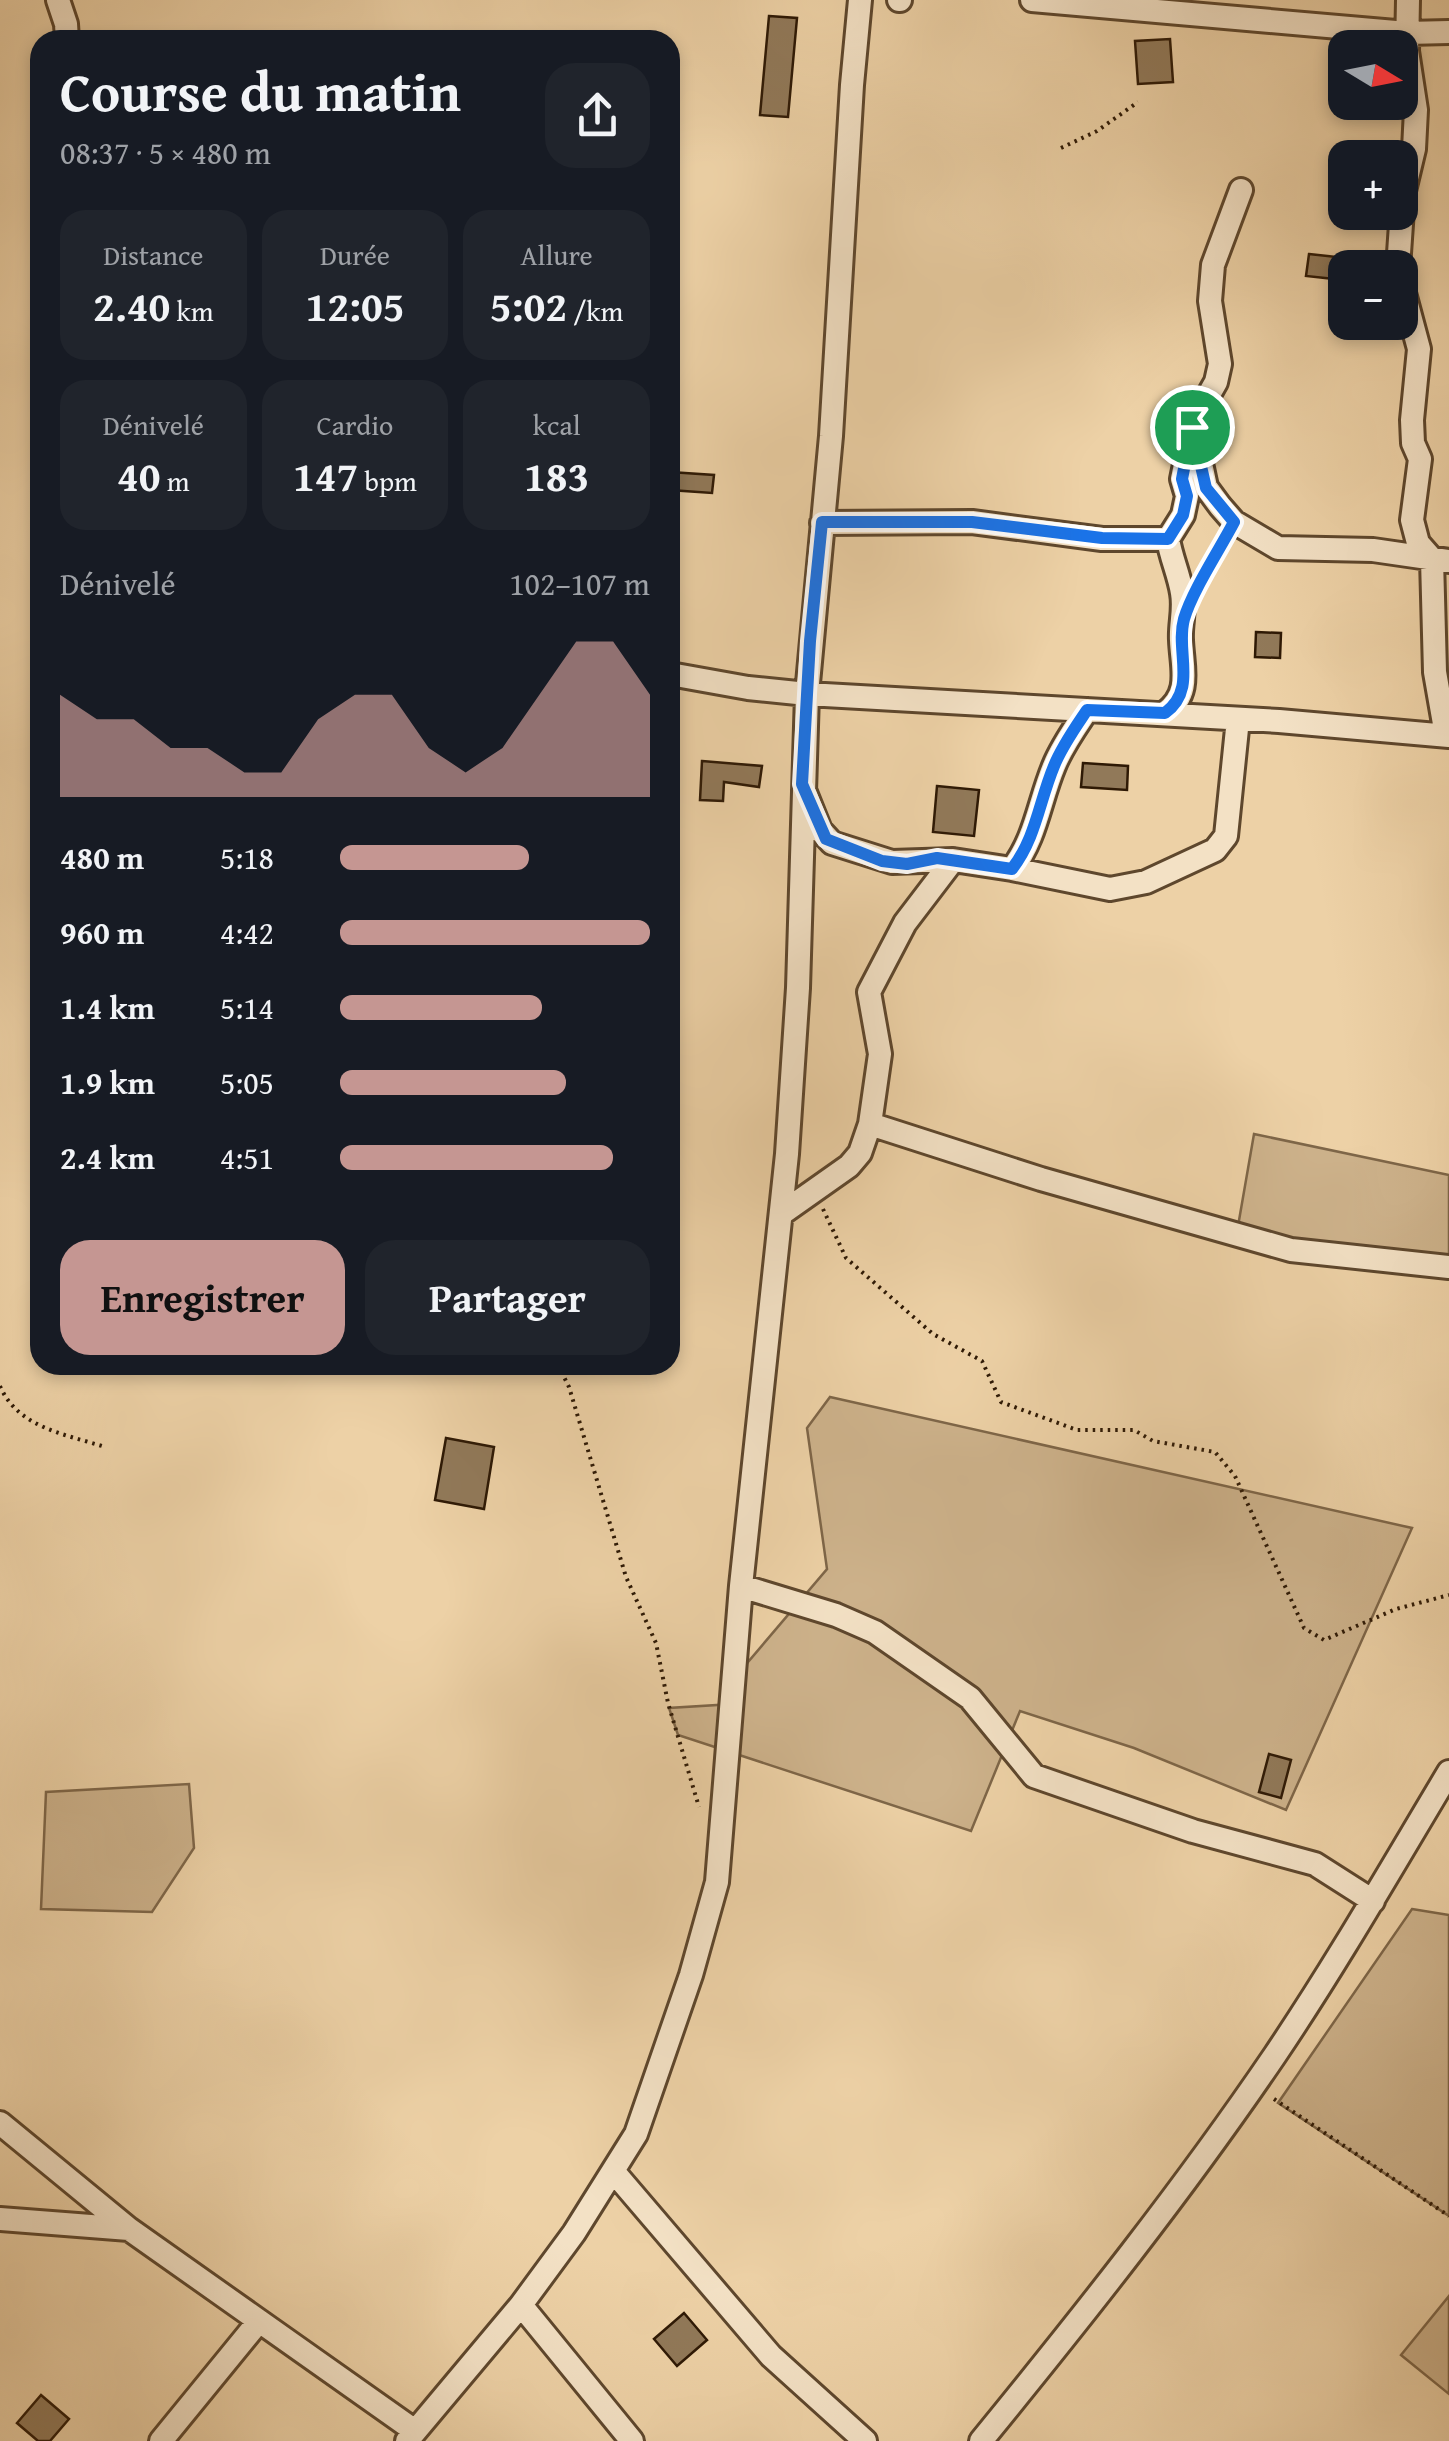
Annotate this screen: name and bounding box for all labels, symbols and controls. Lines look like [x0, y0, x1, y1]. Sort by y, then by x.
north arrow [1328, 30, 1418, 120]
map controls [1328, 30, 1418, 340]
text: Course du matin [60, 51, 461, 131]
button: share [545, 63, 650, 168]
text: 08:37 · 5 × 480 m [60, 129, 271, 176]
button: + [1328, 140, 1418, 230]
text: Distance [103, 234, 204, 275]
text: Durée [320, 234, 390, 275]
text: Allure [521, 234, 593, 275]
button: − [1328, 250, 1418, 340]
text: 2.40 [93, 275, 170, 336]
text: 12:05 [306, 275, 404, 336]
text: 5:02 [490, 275, 567, 336]
text: km [170, 290, 214, 331]
text: /km [567, 290, 623, 331]
pin [1150, 385, 1235, 470]
icon: arrive [1165, 400, 1220, 455]
text: Dénivelé [103, 404, 204, 445]
text: Cardio [317, 404, 393, 445]
text: kcal [533, 404, 581, 445]
text: 40 [117, 445, 161, 506]
text: 147 [293, 445, 358, 506]
text: 183 [524, 445, 589, 506]
text: m [161, 460, 190, 501]
text: bpm [358, 460, 417, 501]
text: Dénivelé [60, 560, 176, 607]
text: 102–107 m [509, 560, 650, 607]
text: 480 m [60, 834, 144, 881]
text: 5:18 [220, 834, 274, 881]
text: 960 m [60, 909, 144, 956]
text: 4:42 [220, 909, 274, 956]
text: 1.4 km [60, 984, 155, 1031]
text: 5:14 [220, 984, 274, 1031]
text: 1.9 km [60, 1059, 155, 1106]
text: 5:05 [220, 1059, 274, 1106]
text: 2.4 km [60, 1134, 155, 1181]
text: 4:51 [220, 1134, 274, 1181]
button: Enregistrer [60, 1240, 345, 1355]
button: Partager [365, 1240, 650, 1355]

